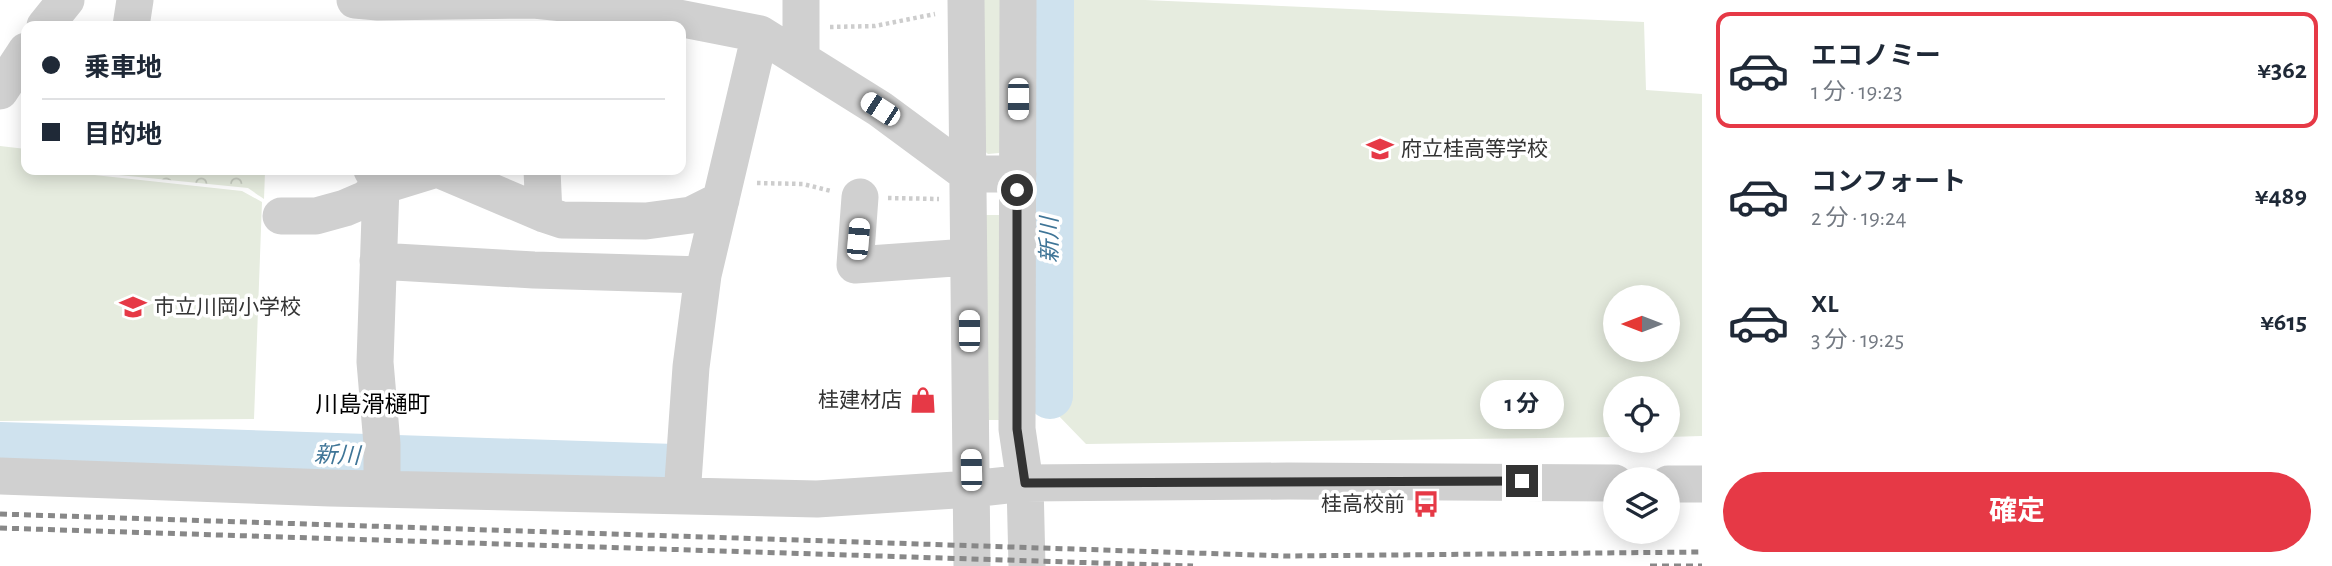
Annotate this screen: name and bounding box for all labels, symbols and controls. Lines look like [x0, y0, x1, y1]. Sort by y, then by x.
icon: car [1727, 39, 1790, 102]
text: エコノミー [1811, 43, 1941, 69]
text: 乗車地 [84, 55, 162, 81]
text: ¥362 [2257, 57, 2307, 83]
car [1008, 78, 1029, 120]
text: 1 分 · 19:23 [1811, 81, 1903, 104]
car [857, 89, 904, 129]
text: 目的地 [84, 122, 162, 148]
school or university icon: 府立桂高等学校 [1365, 134, 1395, 164]
place label: 府立桂高等学校 [1401, 138, 1548, 160]
icon: car [1727, 165, 1790, 228]
text: コンフォート [1811, 169, 1966, 195]
route start [1001, 174, 1033, 206]
text: ¥489 [2255, 183, 2307, 209]
text: 2 分 · 19:24 [1811, 207, 1907, 230]
water label: 新川 [1037, 214, 1062, 263]
car [846, 217, 871, 261]
north arrow [1603, 285, 1680, 362]
map controls [1603, 285, 1680, 544]
icon: car [1727, 291, 1790, 354]
text: XL [1811, 291, 1838, 317]
school or university icon: 市立川岡小学校 [118, 292, 148, 322]
place label: 市立川岡小学校 [154, 296, 301, 318]
text: ¥615 [2260, 309, 2307, 335]
car [959, 310, 980, 352]
text: 3 分 · 19:25 [1811, 329, 1904, 352]
button: locate [1603, 376, 1680, 453]
callout: 1 分 [1480, 379, 1564, 428]
shop icon: 桂建材店 [908, 385, 938, 415]
place label: 桂建材店 [818, 389, 902, 411]
district label: 川島滑樋町 [316, 392, 431, 417]
text: 1 分 [1505, 393, 1539, 416]
water label: 新川 [314, 442, 363, 468]
car [961, 449, 982, 491]
route end [1506, 465, 1538, 497]
button: layers [1603, 467, 1680, 544]
button: 確定 [1723, 472, 2311, 552]
bus stop icon: 桂高校前 [1411, 489, 1441, 519]
place label: 桂高校前 [1321, 493, 1405, 515]

